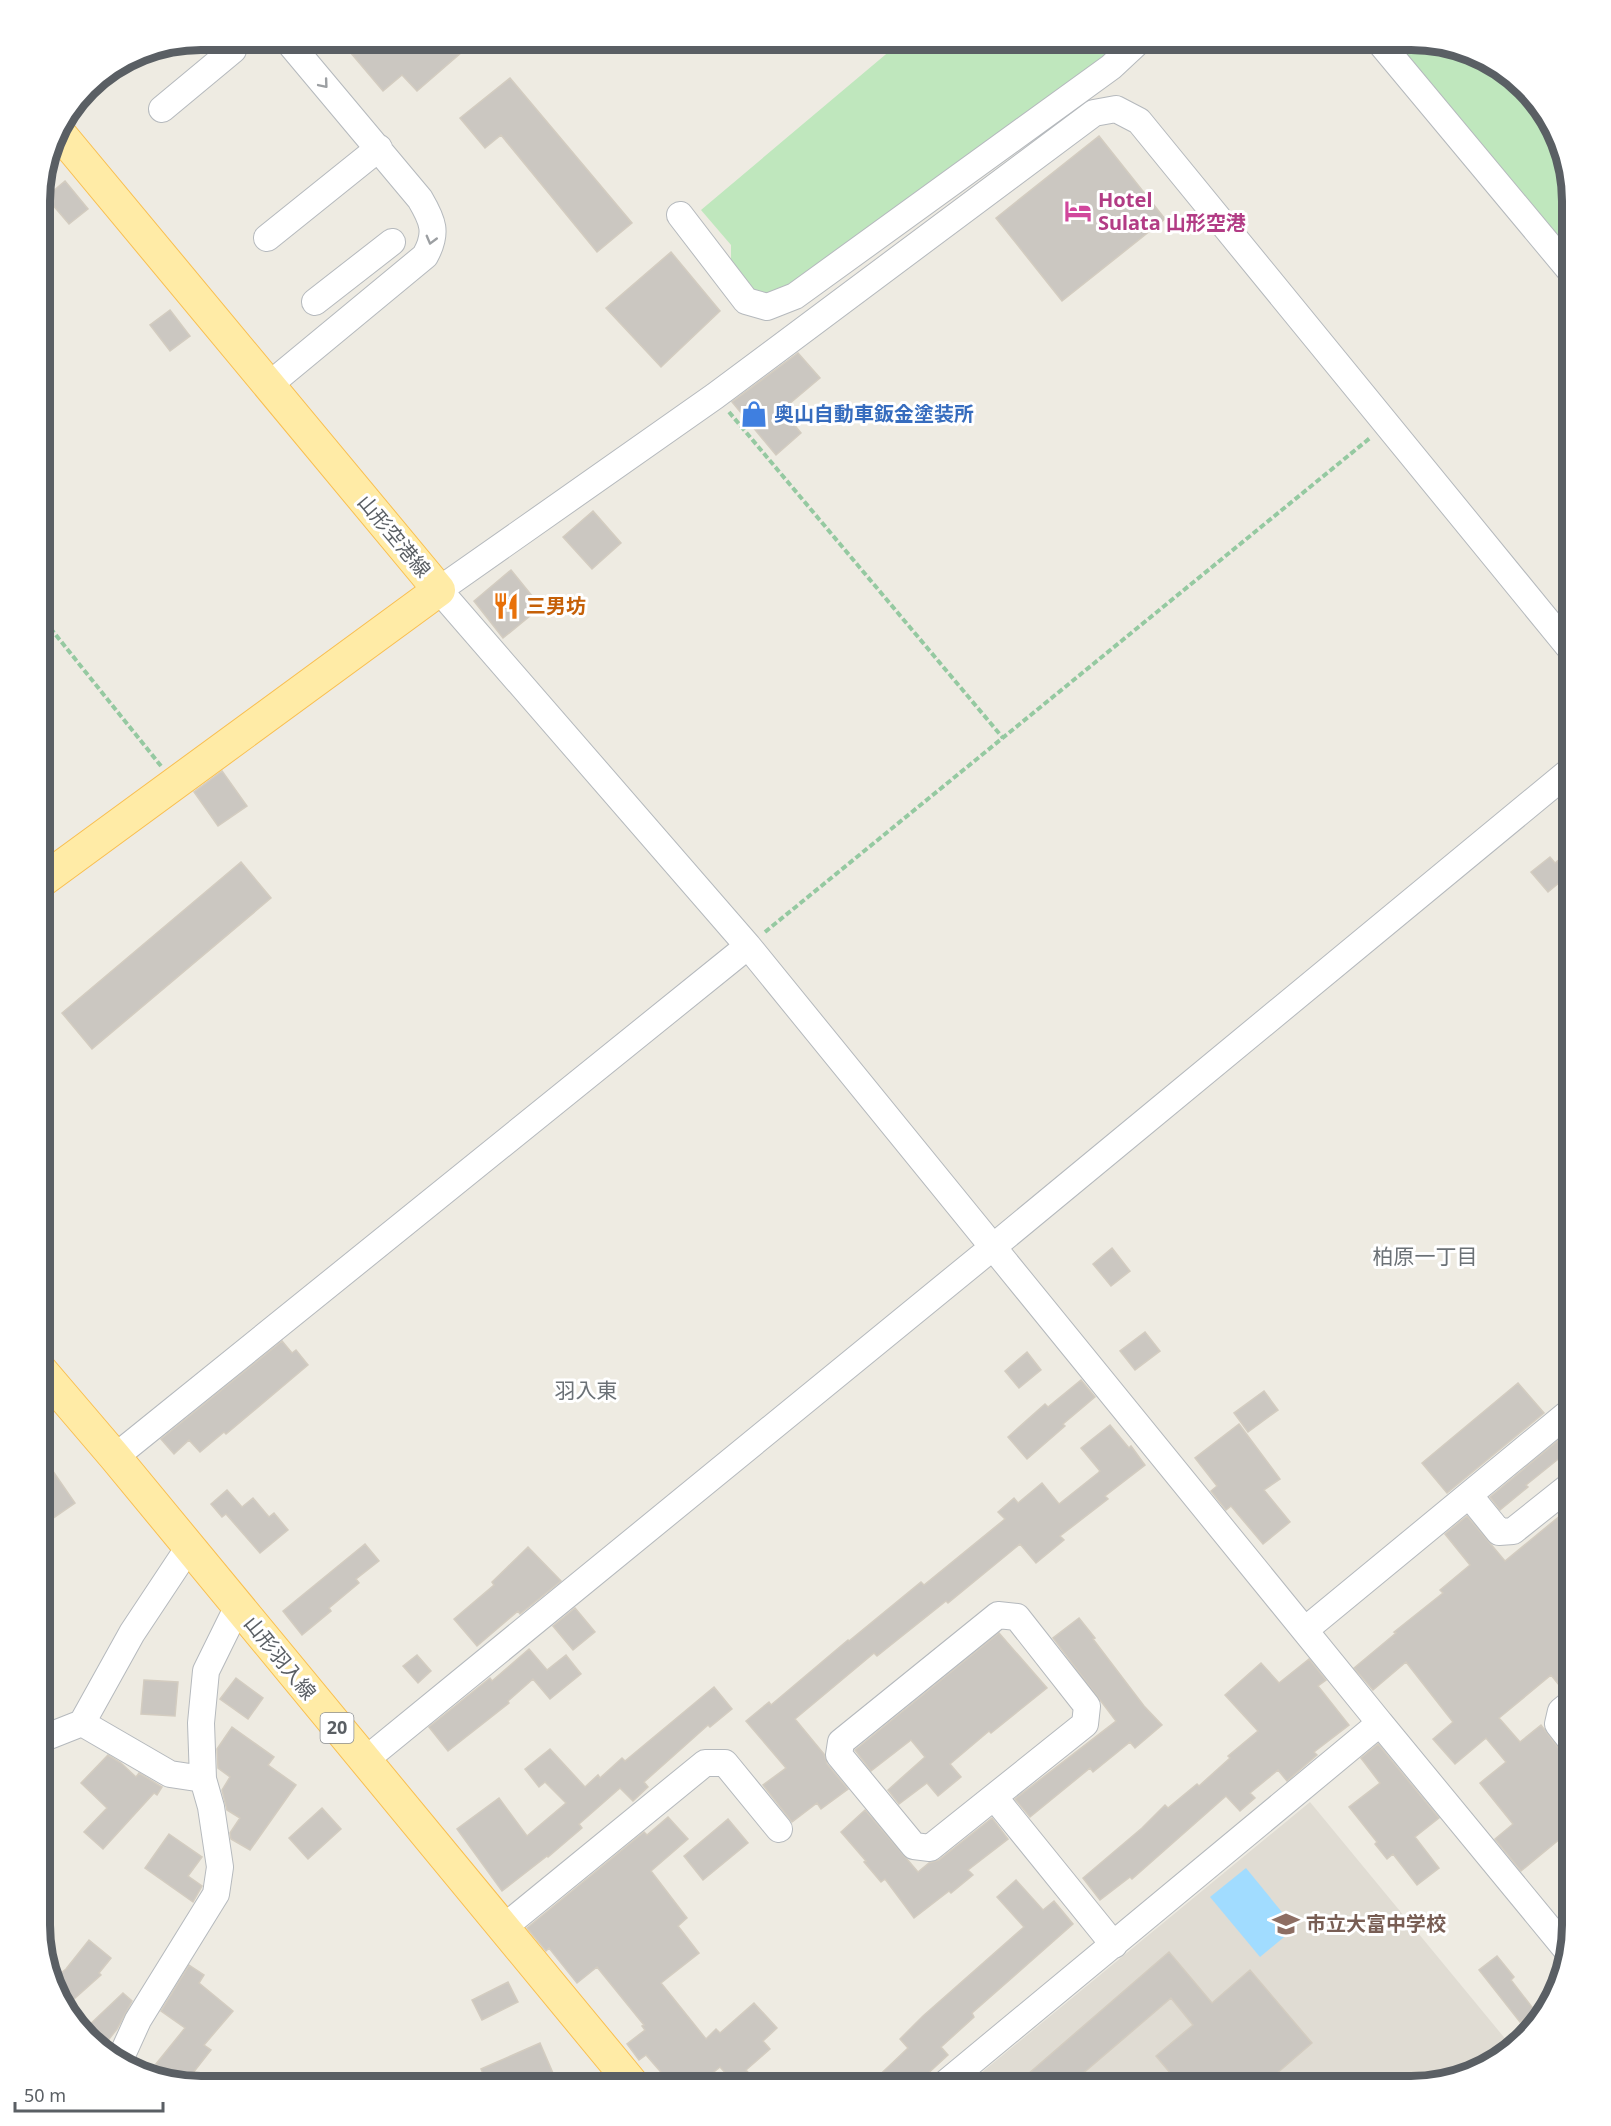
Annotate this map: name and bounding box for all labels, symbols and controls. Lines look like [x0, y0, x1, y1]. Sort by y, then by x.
one-way arrow [317, 77, 328, 88]
place label: Hotel Sulata 山形空港 [1098, 186, 1246, 236]
hotel icon: Hotel Sulata 山形空港 [1063, 196, 1093, 226]
one-way arrow [426, 234, 438, 245]
shop icon: 奥山自動車鈑金塗装所 [739, 399, 769, 429]
place label: 奥山自動車鈑金塗装所 [774, 400, 974, 427]
street label: 山形空港線 [352, 489, 437, 583]
restaurant icon: 三男坊 [491, 591, 521, 621]
place label: 三男坊 [526, 592, 586, 619]
district label: 柏原一丁目 [1373, 1242, 1478, 1270]
district label: 羽入東 [555, 1376, 618, 1404]
street label: 山形羽入線 [238, 1610, 322, 1705]
road number: 20 [320, 1713, 354, 1743]
school or university icon: 市立大富中学校 [1271, 1909, 1301, 1939]
place label: 市立大富中学校 [1306, 1910, 1446, 1937]
scale bar [15, 2075, 164, 2113]
text: 50 m [24, 2083, 66, 2107]

